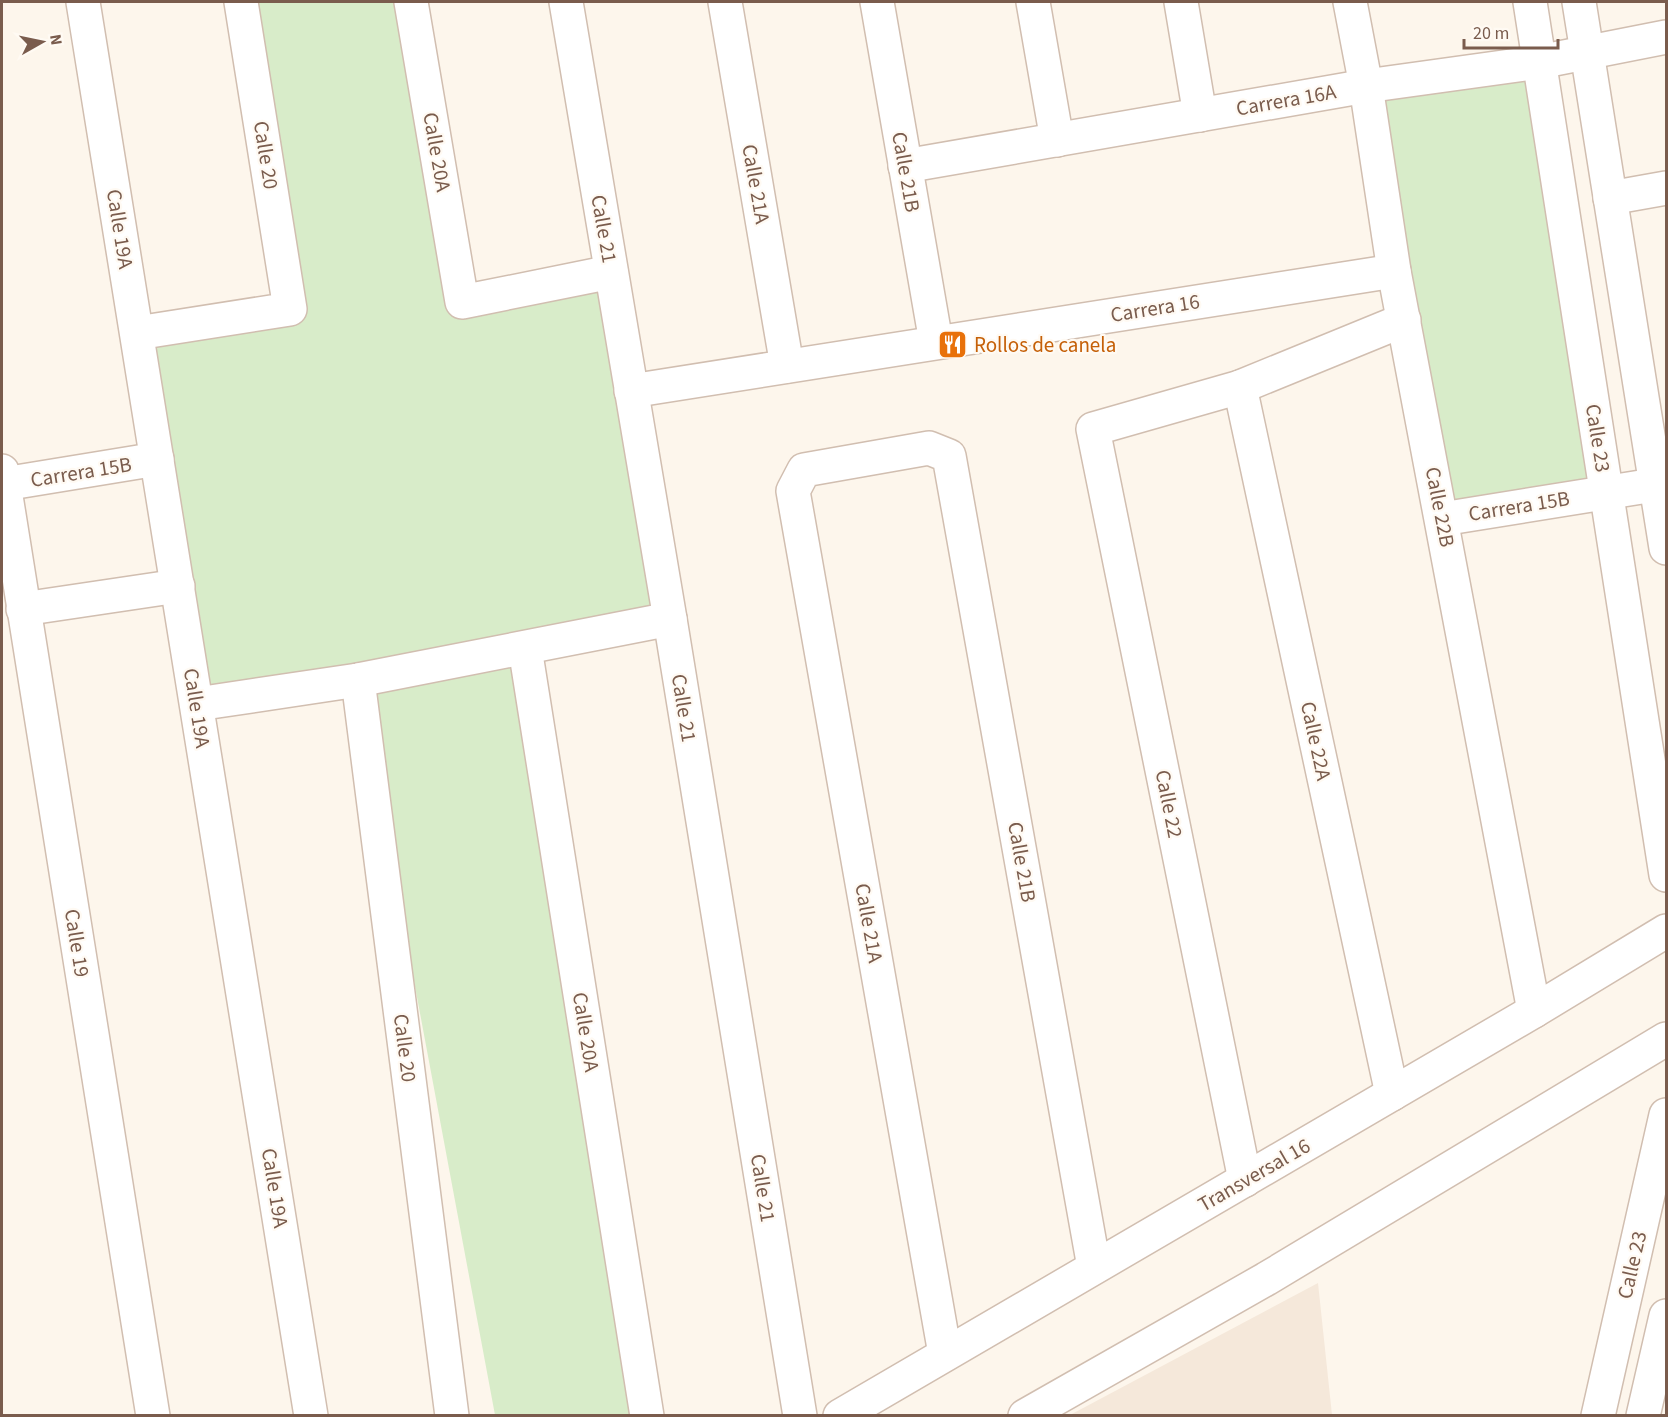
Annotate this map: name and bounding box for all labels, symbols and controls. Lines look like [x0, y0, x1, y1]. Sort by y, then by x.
north arrow [12, 12, 72, 72]
scale bar [1464, 12, 1558, 50]
text: 20 m [1473, 21, 1509, 46]
text: N [44, 33, 68, 47]
street label: Carrera 16A [1234, 76, 1339, 124]
street label: Calle 20A [415, 110, 459, 195]
street label: Calle 20 [246, 119, 286, 191]
street label: Calle 21B [884, 129, 928, 215]
street label: Calle 21A [734, 142, 778, 227]
street label: Calle 19A [99, 187, 141, 272]
street label: Calle 21 [583, 193, 625, 265]
street label: Carrera 16 [1108, 286, 1202, 330]
restaurant icon: Rollos de canela [937, 329, 969, 361]
place label: Rollos de canela [974, 330, 1116, 360]
street label: Calle 23 [1578, 402, 1618, 474]
street label: Carrera 15B [28, 449, 134, 495]
street label: Calle 22B [1418, 464, 1462, 550]
street label: Carrera 15B [1466, 483, 1572, 529]
street label: Calle 19A [176, 666, 218, 751]
street label: Calle 21 [664, 672, 704, 744]
street label: Calle 22A [1293, 699, 1339, 784]
street label: Calle 22 [1148, 767, 1190, 841]
street label: Calle 21B [1000, 819, 1044, 905]
street label: Calle 21A [847, 881, 891, 966]
street label: Calle 19 [57, 907, 97, 979]
street label: Calle 20A [565, 990, 607, 1075]
street label: Calle 20 [386, 1012, 424, 1084]
street label: Transversal 16 [1192, 1131, 1316, 1219]
street label: Calle 19A [254, 1146, 296, 1231]
street label: Calle 21 [743, 1152, 783, 1224]
street label: Calle 23 [1610, 1228, 1654, 1302]

